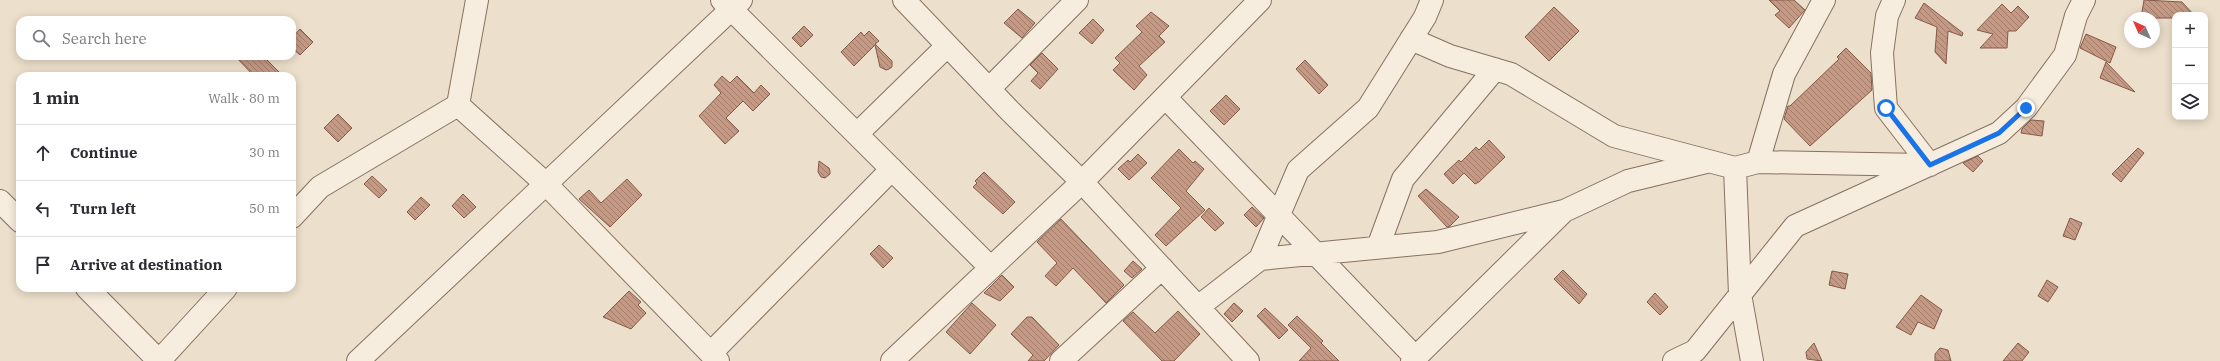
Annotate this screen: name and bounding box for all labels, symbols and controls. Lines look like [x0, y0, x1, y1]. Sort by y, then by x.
north arrow [2124, 12, 2160, 48]
map controls [2172, 12, 2208, 120]
button: + [2172, 12, 2208, 48]
search box [16, 16, 296, 60]
icon: search [30, 27, 52, 49]
text: Search here [62, 29, 147, 48]
button: − [2172, 48, 2208, 84]
button: layers [2172, 84, 2208, 120]
text: 1 min [32, 87, 80, 109]
text: Walk · 80 m [208, 90, 280, 107]
route start [1877, 99, 1895, 117]
route end [2017, 99, 2035, 117]
icon: ahead [32, 142, 54, 164]
text: Continue [70, 143, 137, 162]
text: 30 m [249, 144, 280, 161]
icon: left [32, 198, 54, 220]
text: Turn left [70, 199, 136, 218]
text: 50 m [249, 200, 280, 217]
icon: arrive [32, 254, 54, 276]
text: Arrive at destination [70, 255, 222, 274]

